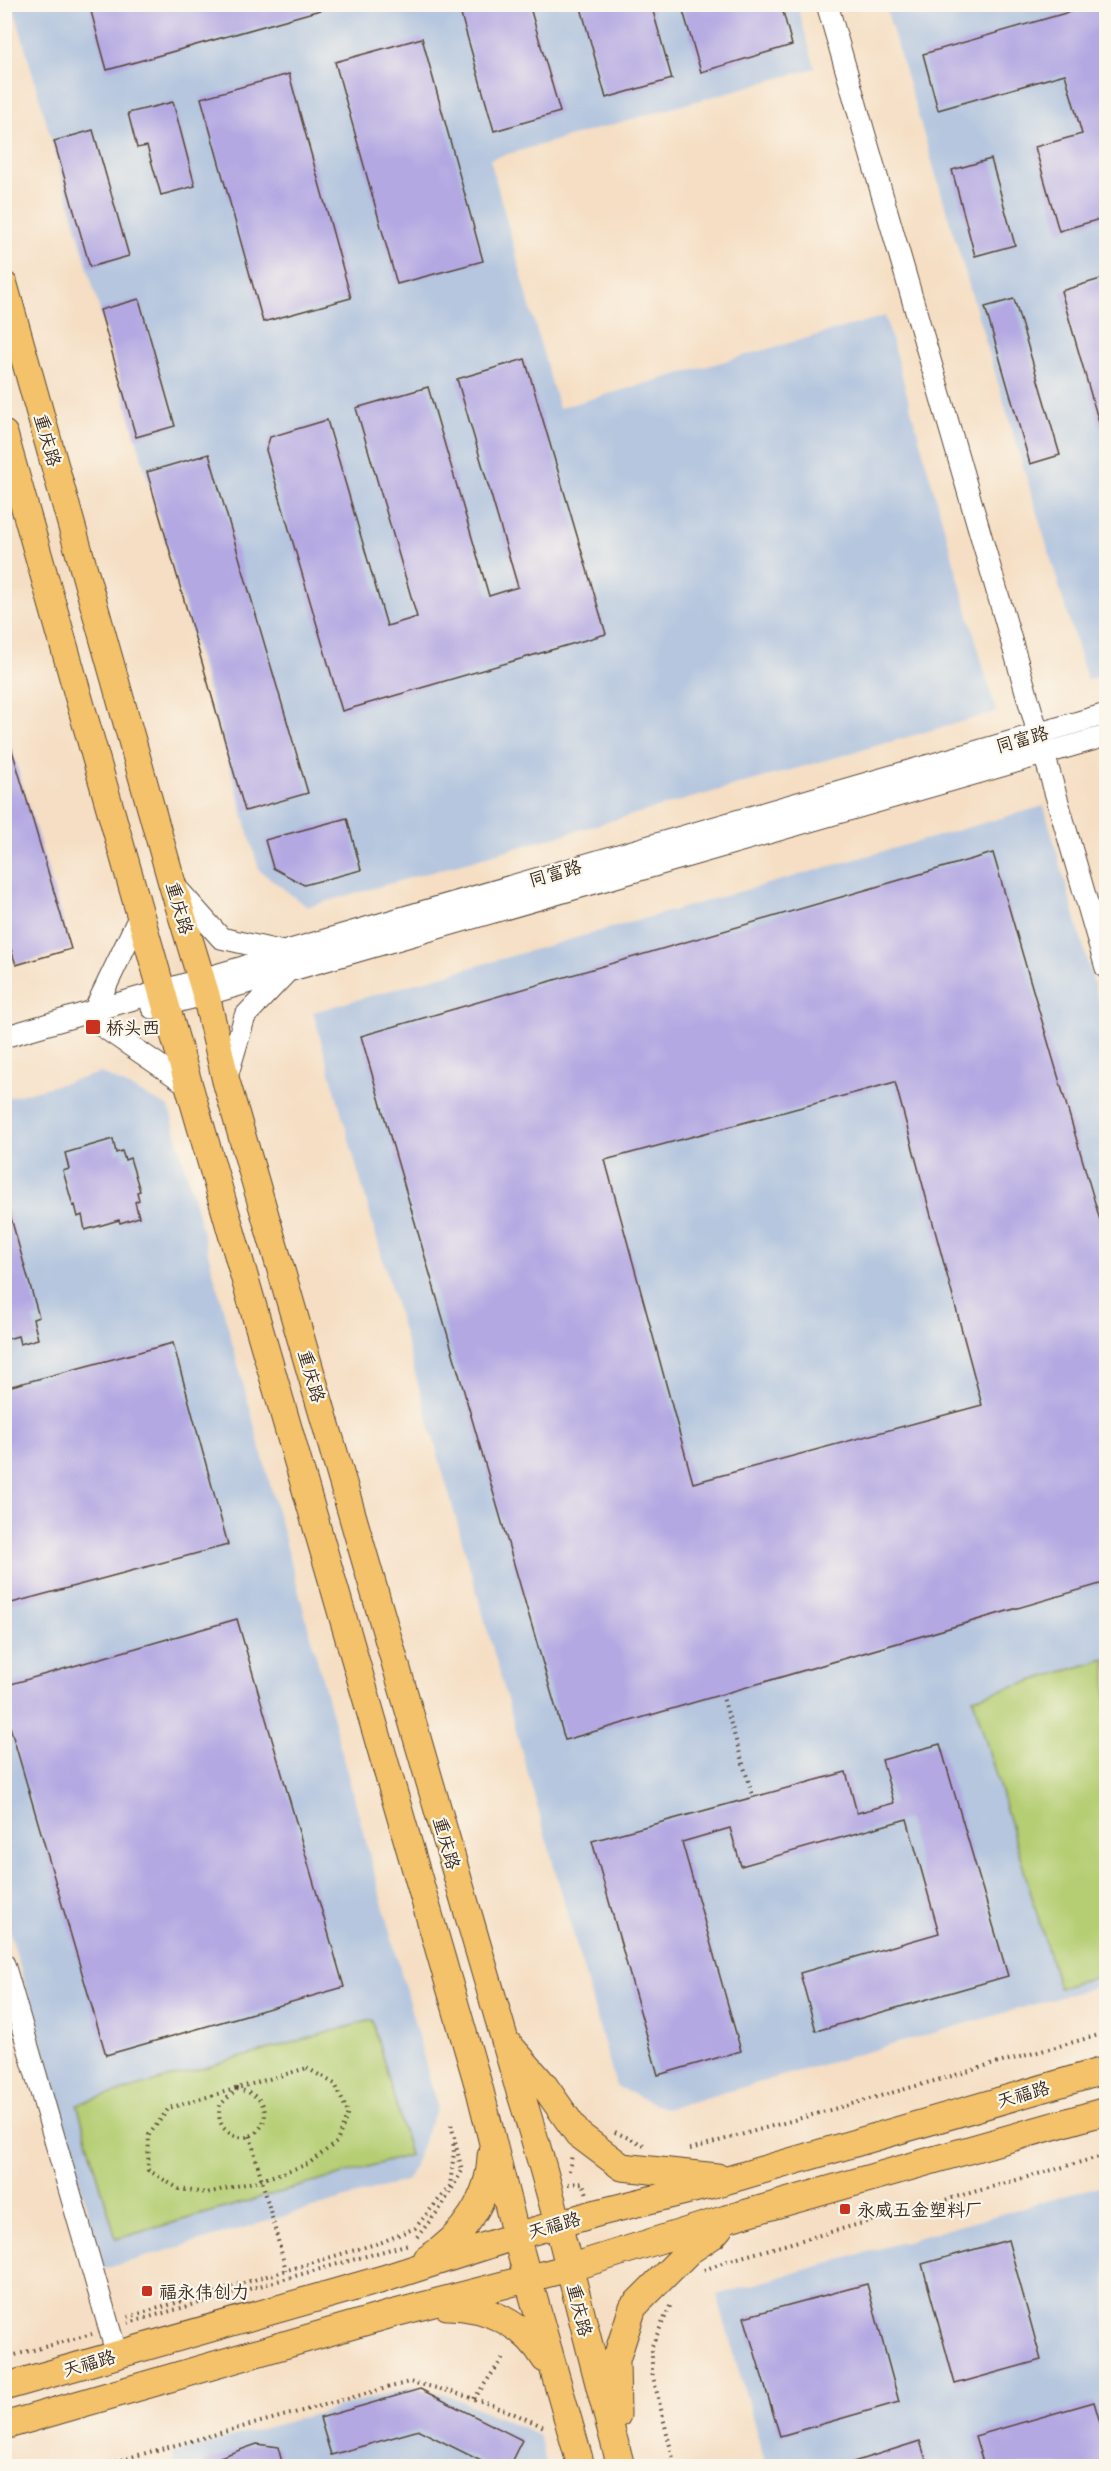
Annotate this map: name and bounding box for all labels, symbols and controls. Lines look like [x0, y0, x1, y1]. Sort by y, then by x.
street label: 重庆路 [29, 411, 67, 469]
street label: 同富路 [993, 720, 1051, 758]
street label: 同富路 [526, 854, 584, 892]
street label: 重庆路 [161, 879, 199, 937]
place label: 桥头西 [106, 1015, 160, 1040]
marker: 桥头西 [84, 1018, 102, 1036]
street label: 重庆路 [293, 1347, 331, 1405]
street label: 重庆路 [428, 1814, 466, 1872]
street label: 天福路 [994, 2075, 1052, 2113]
place label: 永威五金塑料厂 [857, 2197, 983, 2222]
marker: 永威五金塑料厂 [838, 2202, 852, 2216]
street label: 天福路 [525, 2206, 583, 2244]
place label: 福永伟创力 [159, 2279, 249, 2304]
street label: 重庆路 [561, 2281, 599, 2339]
marker: 福永伟创力 [140, 2284, 154, 2298]
street label: 天福路 [60, 2344, 118, 2382]

